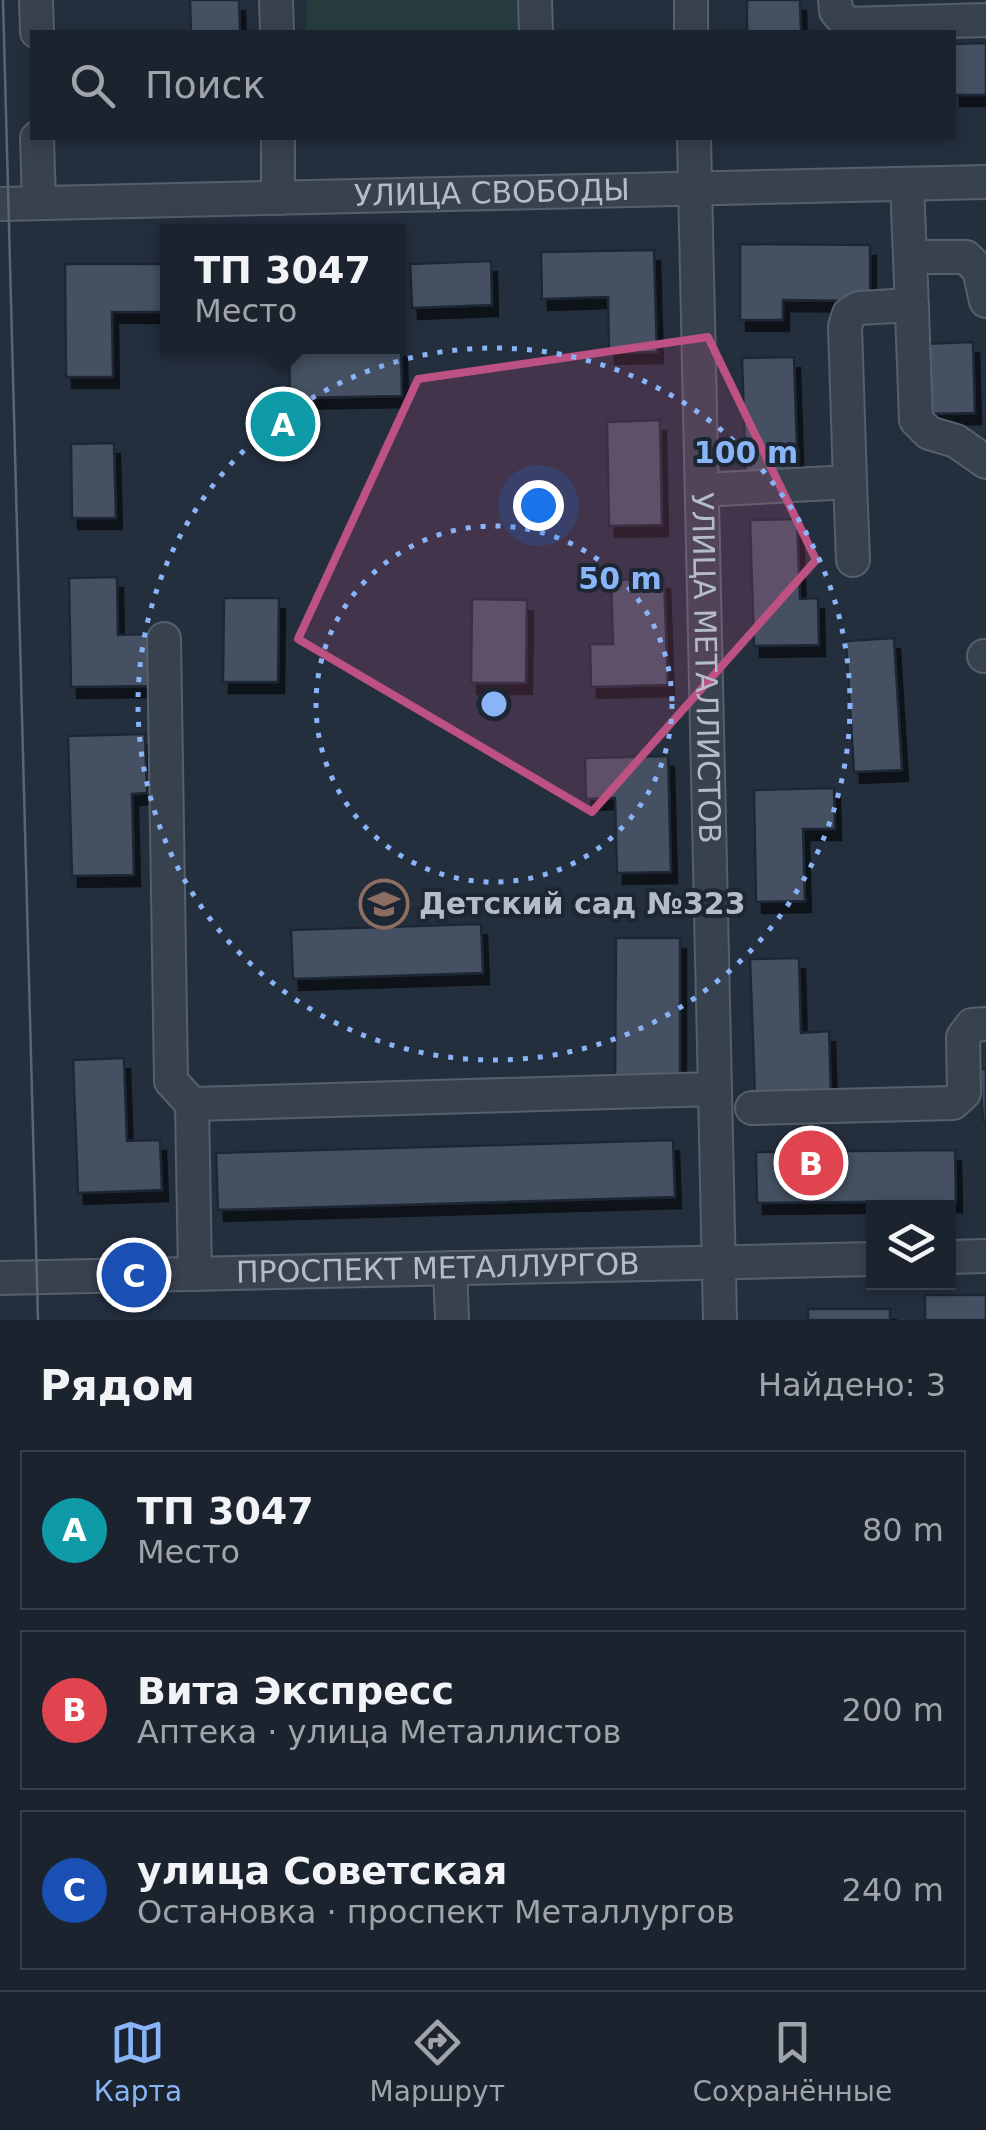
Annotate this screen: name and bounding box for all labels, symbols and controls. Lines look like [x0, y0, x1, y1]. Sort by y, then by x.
search box [30, 30, 956, 140]
icon: search [65, 58, 120, 113]
text: Поиск [145, 63, 265, 107]
street label: УЛИЦА СВОБОДЫ [354, 172, 630, 213]
popup [160, 224, 405, 354]
text: ТП 3047 [194, 248, 371, 292]
text: Место [194, 292, 297, 330]
pin: A [250, 386, 316, 462]
text: 100 m [694, 435, 798, 470]
your location [513, 480, 564, 531]
street label: УЛИЦА МЕТАЛЛИСТОВ [685, 492, 728, 844]
text: 50 m [578, 561, 662, 596]
centre of rings [476, 686, 512, 722]
school or university icon: Детский сад №323 [358, 878, 410, 930]
place label: Детский сад №323 [419, 886, 746, 921]
pin: B [778, 1126, 844, 1200]
map controls [866, 1200, 956, 1290]
button: layers [866, 1200, 956, 1290]
pin: C [102, 1238, 166, 1312]
street label: ПРОСПЕКТ МЕТАЛЛУРГОВ [236, 1246, 640, 1290]
text: Рядом [40, 1361, 195, 1410]
text: Найдено: 3 [758, 1366, 946, 1404]
text: ТП 3047 [137, 1489, 314, 1533]
text: A [62, 1511, 87, 1549]
text: 80 m [862, 1511, 944, 1549]
text: Место [137, 1533, 240, 1571]
text: Вита Экспресс [137, 1669, 454, 1713]
text: B [62, 1691, 87, 1729]
text: 200 m [842, 1691, 944, 1729]
text: Аптека · улица Металлистов [137, 1713, 621, 1751]
text: улица Советская [137, 1849, 507, 1893]
text: C [63, 1871, 86, 1909]
text: 240 m [842, 1871, 944, 1909]
text: Остановка · проспект Металлургов [137, 1893, 735, 1931]
tab: Карта [94, 2015, 182, 2108]
tab: Маршрут [370, 2015, 505, 2108]
tab: Сохранённые [693, 2015, 892, 2108]

